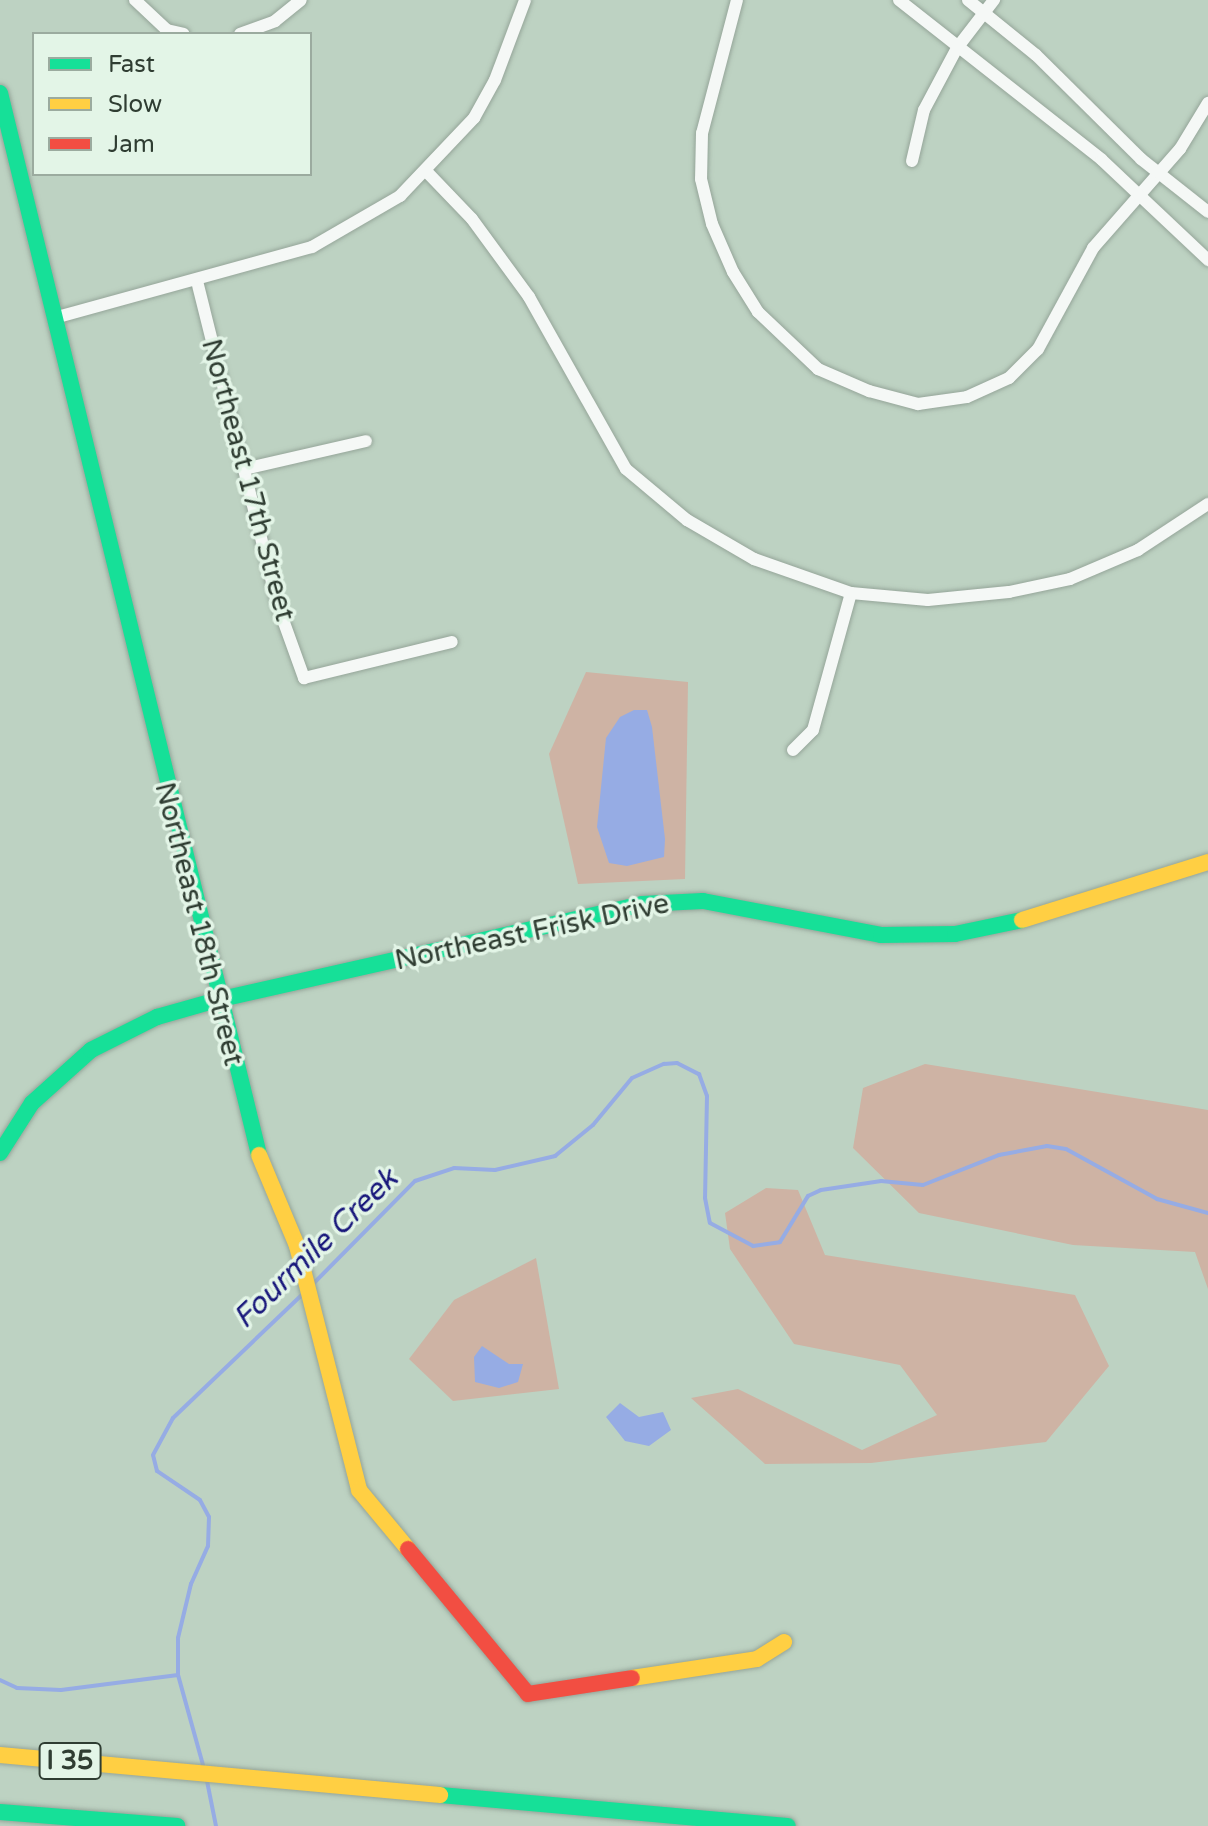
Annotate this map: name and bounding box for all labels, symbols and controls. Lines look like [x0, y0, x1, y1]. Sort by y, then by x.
legend [32, 32, 312, 176]
text: Fast [108, 50, 155, 79]
text: Slow [108, 90, 162, 119]
text: Jam [108, 130, 155, 159]
street label: Northeast 17th Street [194, 335, 302, 625]
street label: Northeast 18th Street [148, 779, 250, 1069]
street label: Northeast Frisk Drive [392, 887, 672, 977]
water label: Fourmile Creek [226, 1162, 406, 1336]
road number: I 35 [38, 1739, 102, 1783]

